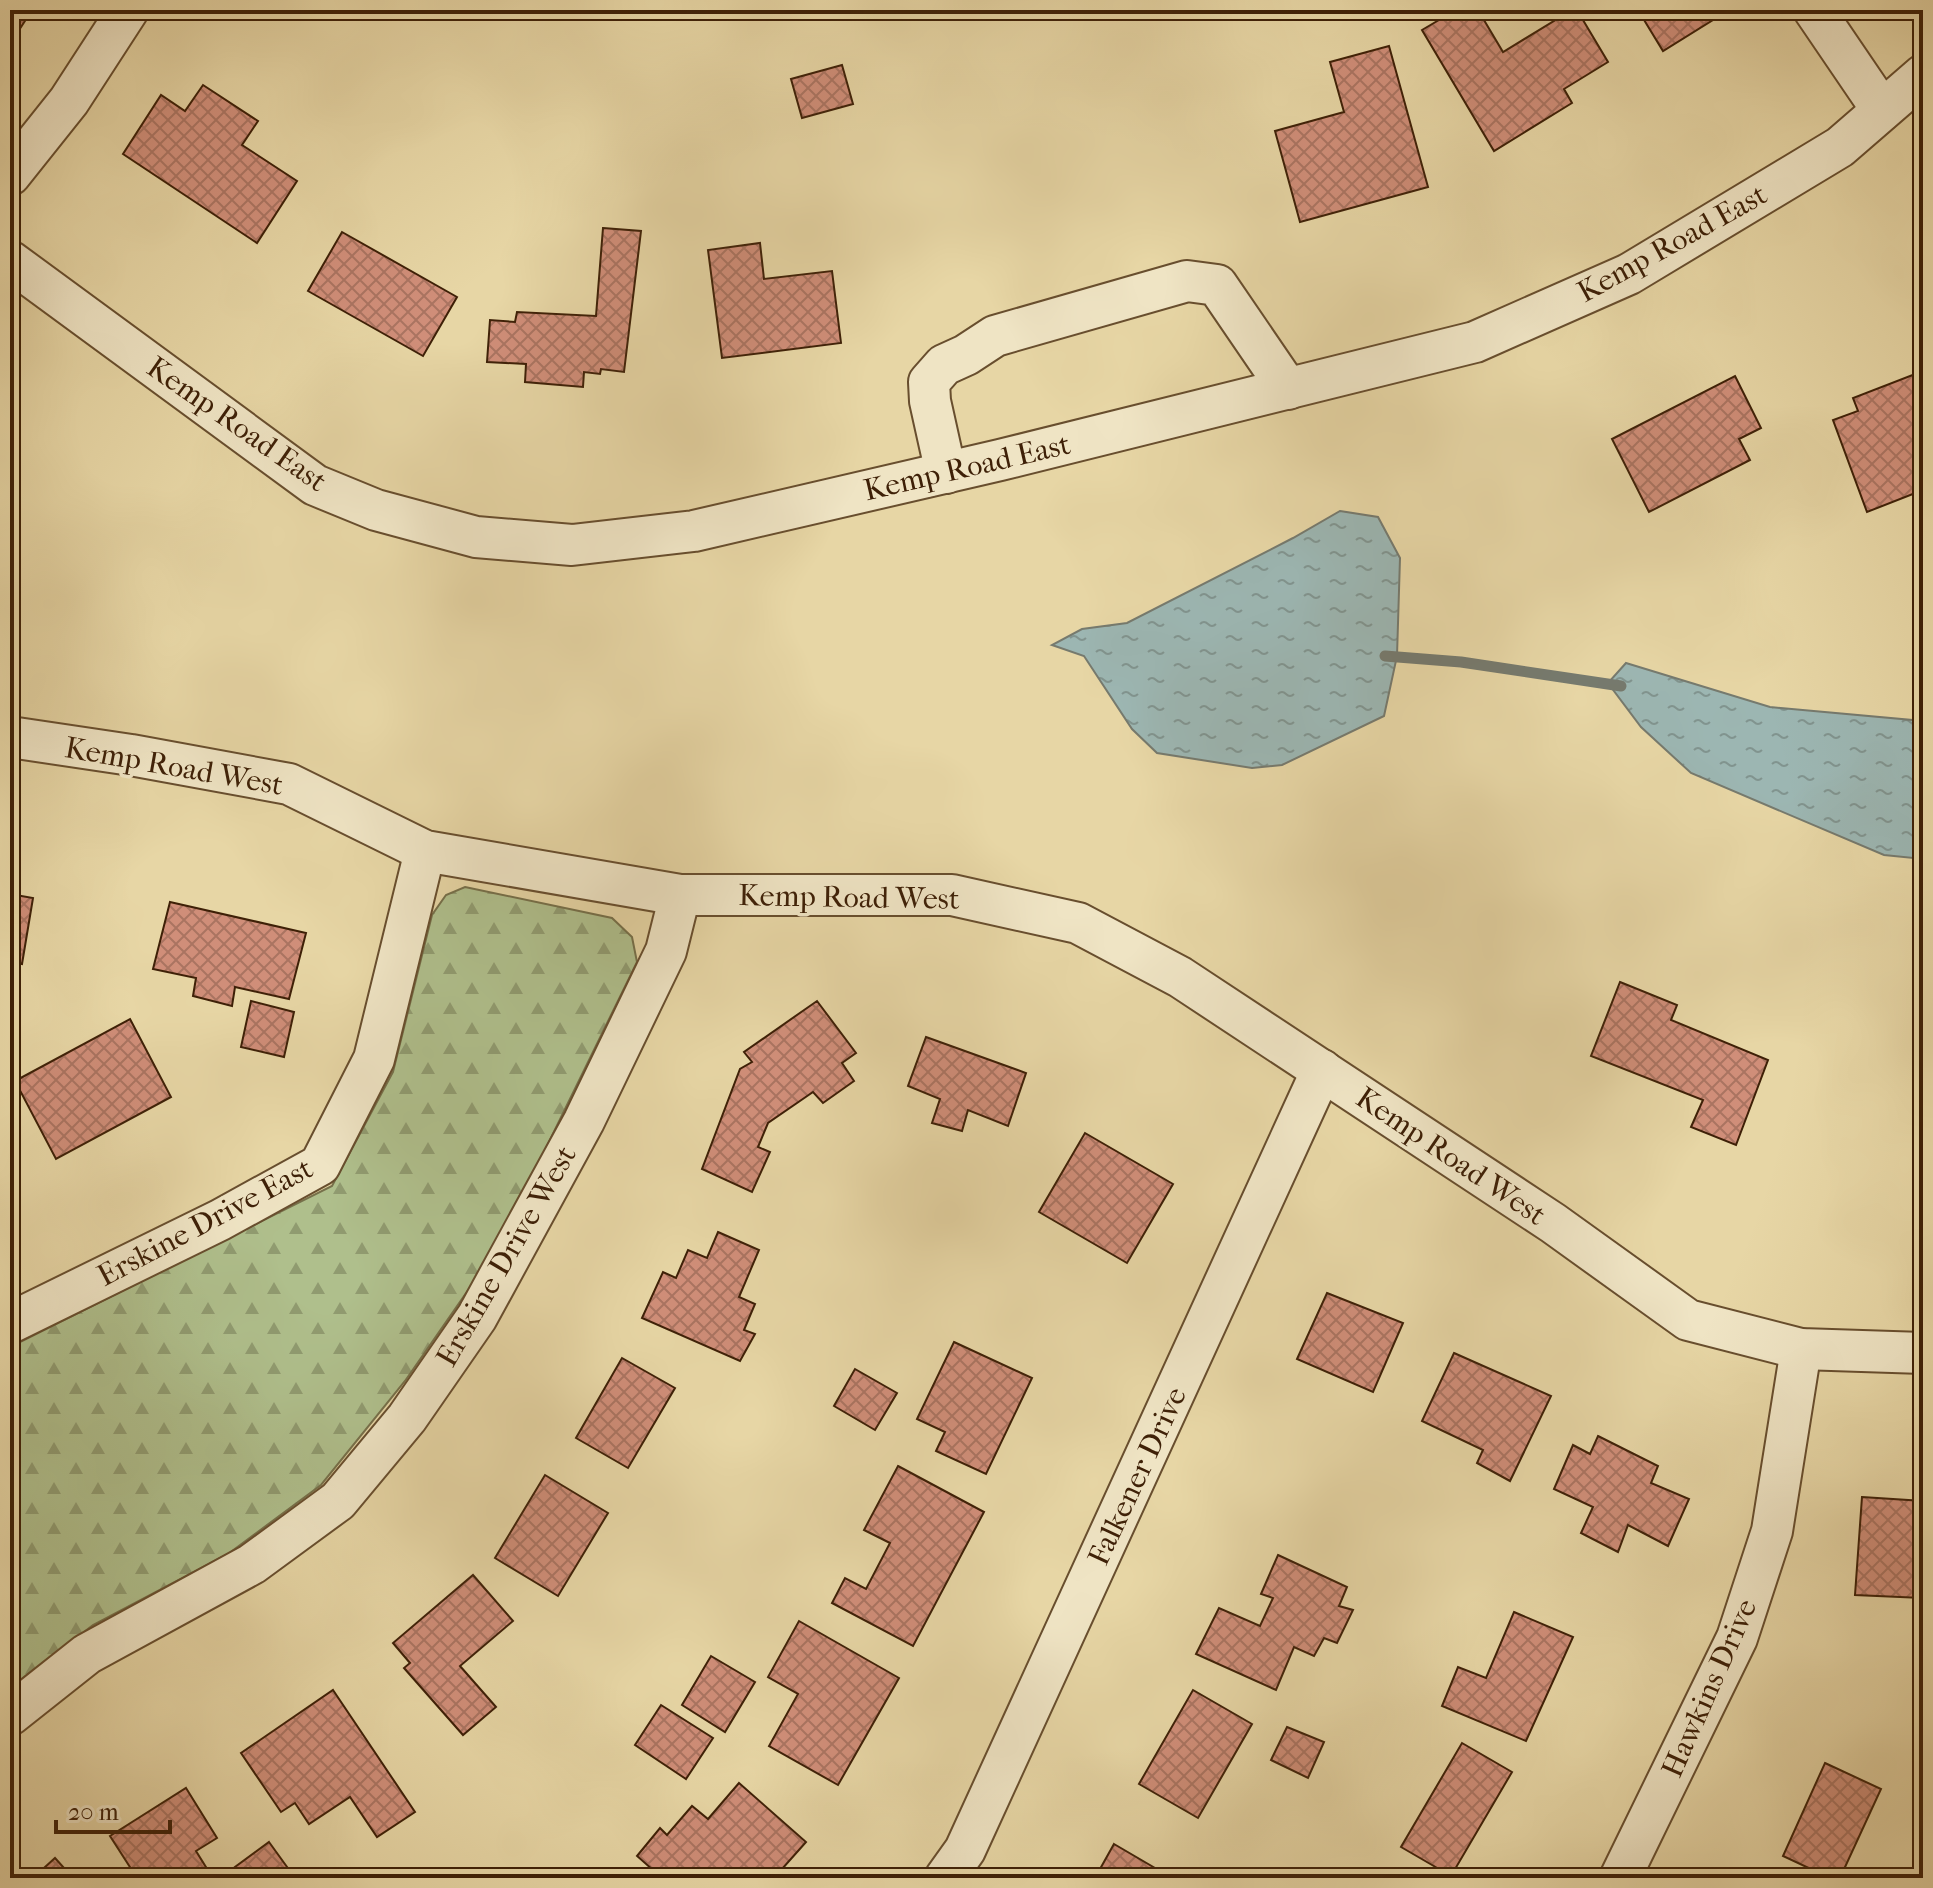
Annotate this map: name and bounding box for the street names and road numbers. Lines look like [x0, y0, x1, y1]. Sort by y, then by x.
street label: Kemp Road East [1571, 177, 1773, 310]
street label: Kemp Road East [140, 350, 333, 499]
street label: Kemp Road East [860, 427, 1074, 508]
street label: Kemp Road West [62, 730, 286, 803]
street label: Kemp Road West [738, 878, 960, 917]
street label: Kemp Road West [1349, 1080, 1552, 1233]
street label: Erskine Drive West [429, 1140, 584, 1373]
street label: Erskine Drive East [92, 1151, 319, 1294]
street label: Falkener Drive [1081, 1381, 1194, 1571]
street label: Hawkins Drive [1655, 1593, 1764, 1783]

